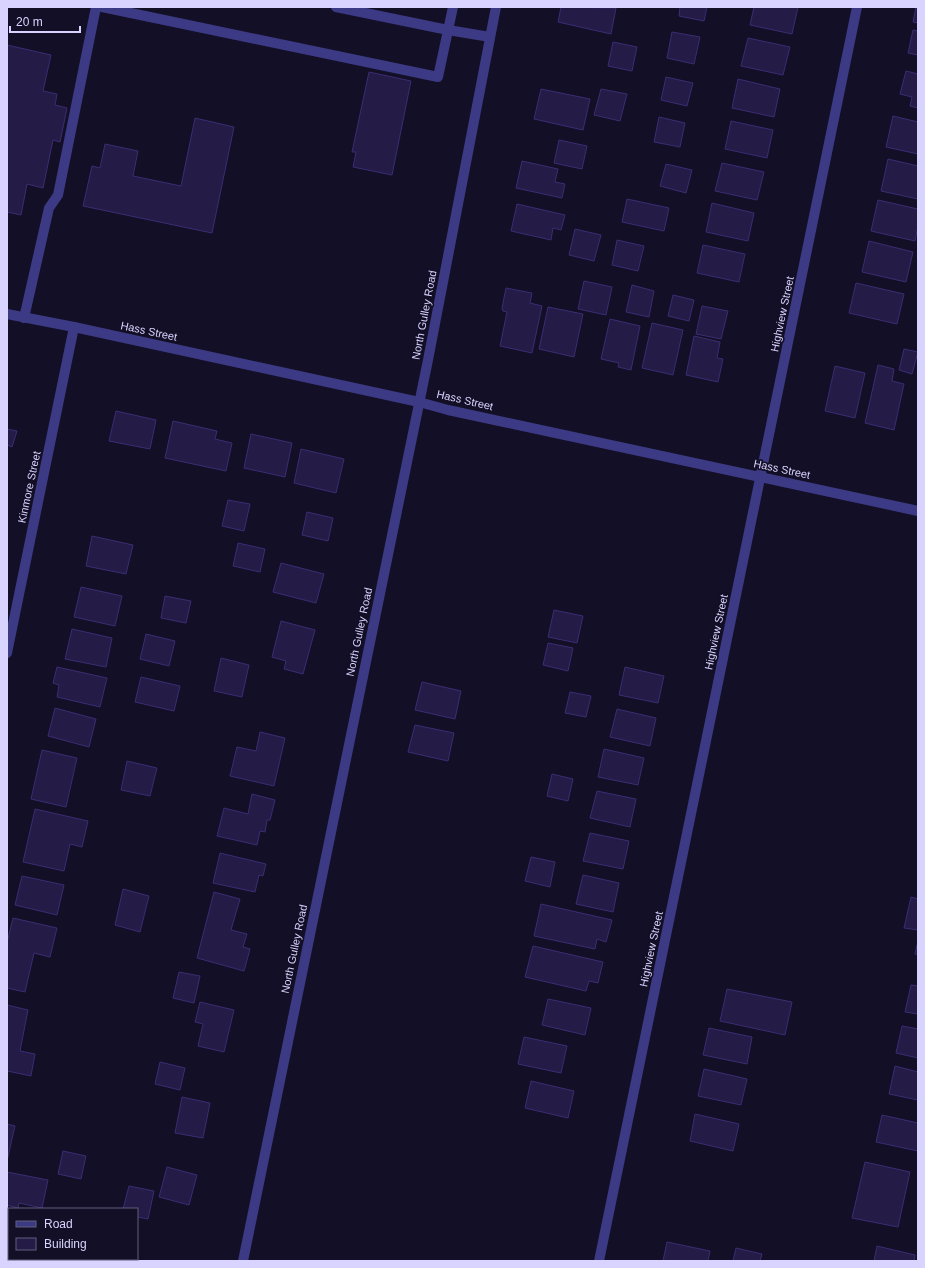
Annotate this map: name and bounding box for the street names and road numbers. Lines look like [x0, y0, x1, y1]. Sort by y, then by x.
street label: North Gulley Road [409, 269, 439, 361]
street label: Highview Street [768, 275, 796, 353]
street label: Hass Street [120, 319, 178, 343]
street label: Hass Street [436, 388, 494, 412]
street label: Kinmore Street [16, 450, 42, 524]
street label: Hass Street [753, 457, 811, 481]
street label: North Gulley Road [344, 586, 374, 678]
street label: Highview Street [702, 593, 730, 671]
street label: North Gulley Road [279, 903, 309, 995]
street label: Highview Street [637, 910, 665, 988]

